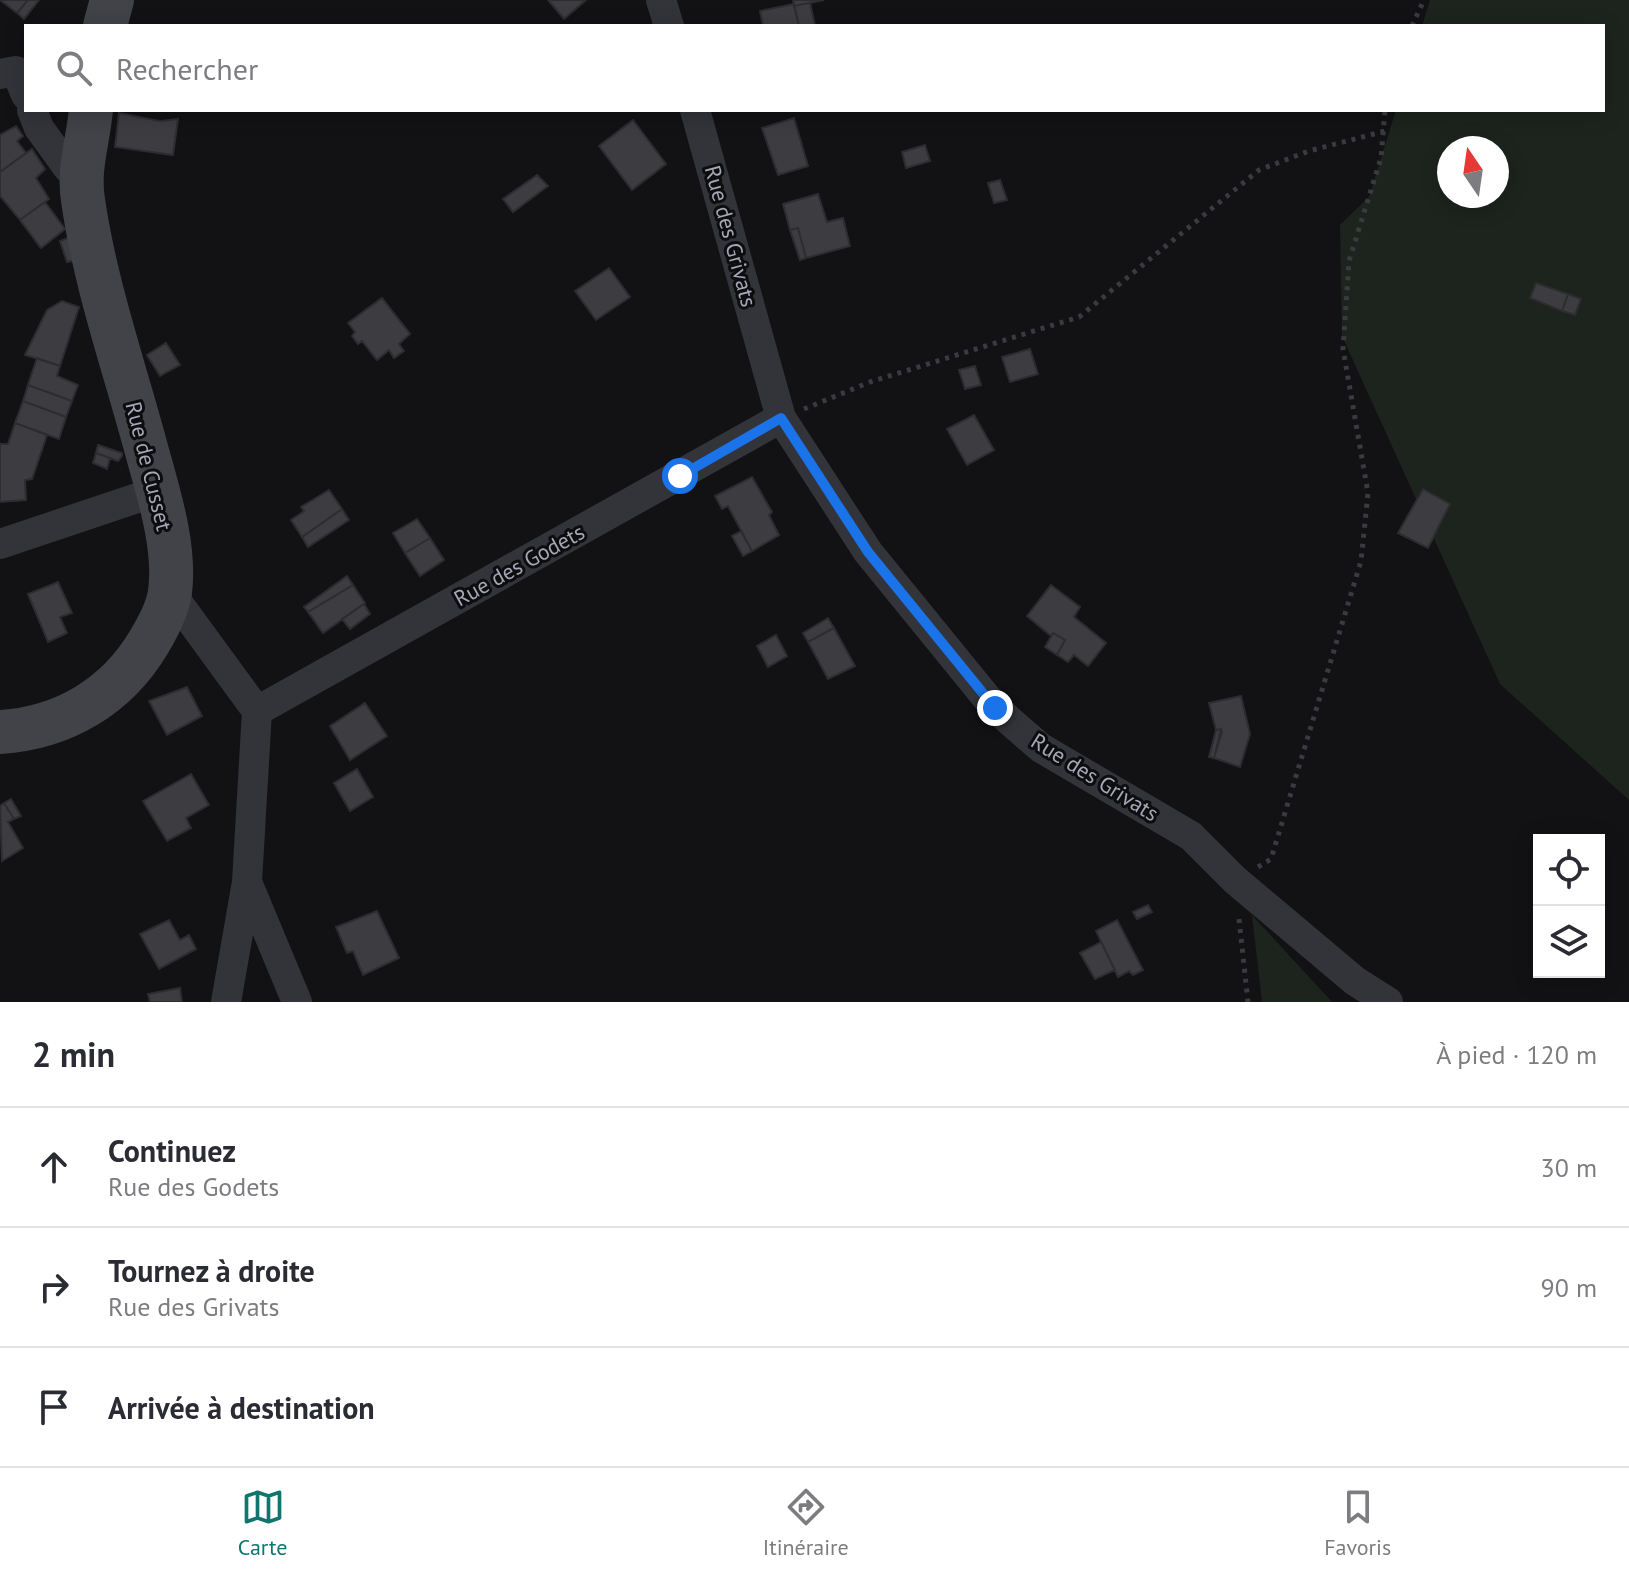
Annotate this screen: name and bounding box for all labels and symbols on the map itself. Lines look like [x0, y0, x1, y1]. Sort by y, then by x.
north arrow [1437, 136, 1509, 208]
street label: Rue des Grivats [699, 162, 763, 310]
street label: Rue de Cusset [119, 399, 179, 534]
route start [662, 458, 698, 494]
street label: Rue des Godets [449, 518, 589, 612]
route end [977, 690, 1013, 726]
street label: Rue des Grivats [1026, 727, 1164, 827]

